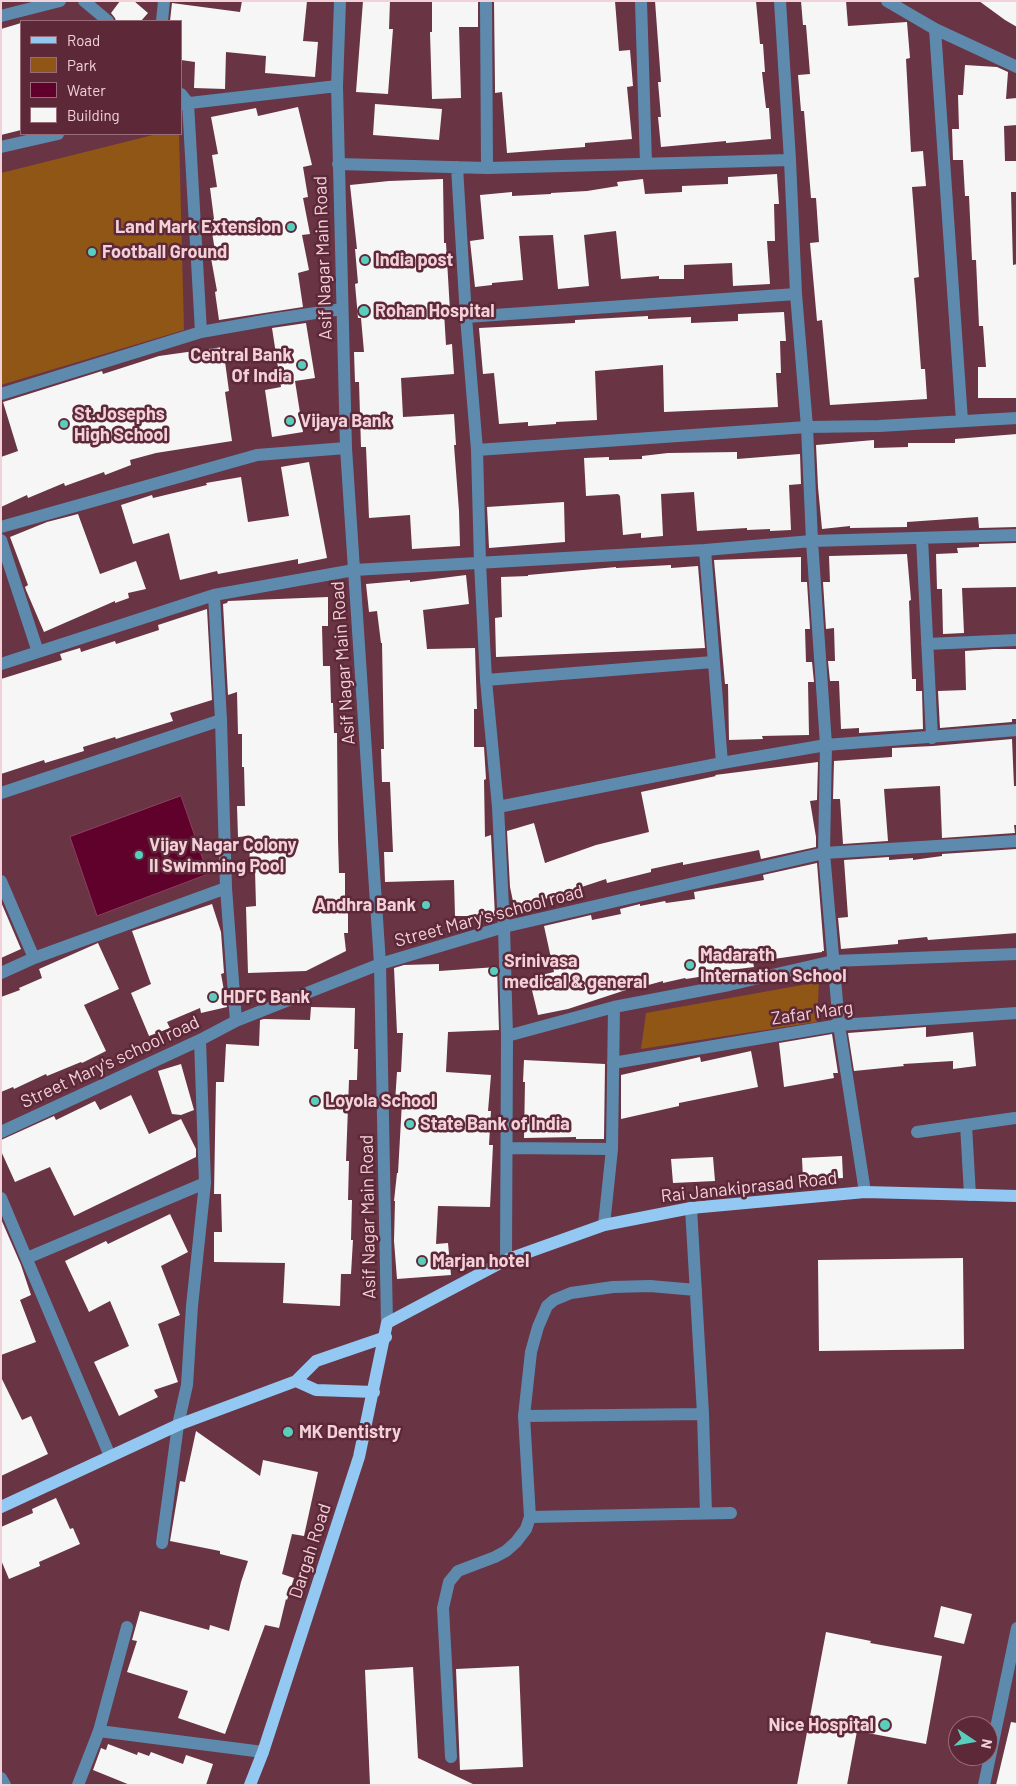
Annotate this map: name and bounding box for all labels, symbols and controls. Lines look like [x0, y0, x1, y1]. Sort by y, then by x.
legend [20, 20, 182, 135]
text: Road [67, 31, 100, 49]
text: Park [67, 56, 96, 74]
text: Water [67, 81, 106, 99]
text: Building [67, 106, 120, 124]
street label: Asif Nagar Main Road [309, 176, 337, 340]
place label: Land Mark Extension [115, 216, 281, 238]
marker: Land Mark Extension [285, 221, 297, 233]
place label: Football Ground [102, 241, 227, 263]
marker: Football Ground [86, 246, 98, 258]
place label: India post [375, 249, 453, 271]
marker: India post [359, 254, 371, 266]
place label: Rohan Hospital [375, 300, 495, 322]
marker: Rohan Hospital [357, 304, 371, 318]
place label: Central Bank Of India [190, 344, 292, 386]
marker: Central Bank Of India [296, 359, 308, 371]
place label: St.Josephs High School [74, 403, 168, 446]
place label: Vijaya Bank [300, 410, 391, 432]
marker: Vijaya Bank [284, 415, 296, 427]
marker: St.Josephs High School [58, 418, 70, 430]
street label: Asif Nagar Main Road [326, 580, 360, 746]
place label: Vijay Nagar Colony II Swimming Pool [149, 834, 297, 876]
marker: Vijay Nagar Colony II Swimming Pool [133, 849, 145, 861]
street label: Street Mary's school road [392, 880, 586, 952]
place label: Andhra Bank [314, 894, 416, 916]
marker: Andhra Bank [420, 899, 432, 911]
place label: Madarath Internation School [700, 944, 847, 986]
place label: Srinivasa medical & general [504, 950, 647, 992]
marker: Madarath Internation School [684, 959, 696, 971]
marker: Srinivasa medical & general [488, 965, 500, 977]
place label: HDFC Bank [223, 986, 310, 1008]
marker: HDFC Bank [207, 991, 219, 1003]
street label: Zafar Marg [770, 997, 854, 1029]
street label: Street Mary's school road [17, 1011, 203, 1113]
place label: Loyola School [325, 1090, 435, 1112]
marker: Loyola School [309, 1095, 321, 1107]
place label: State Bank of India [420, 1113, 570, 1135]
marker: State Bank of India [404, 1118, 416, 1130]
street label: Asif Nagar Main Road [356, 1135, 380, 1299]
street label: Rai Janakiprasad Road [660, 1167, 838, 1207]
place label: Marjan hotel [432, 1250, 529, 1272]
marker: Marjan hotel [416, 1255, 428, 1267]
place label: MK Dentistry [299, 1421, 401, 1443]
marker: MK Dentistry [281, 1425, 295, 1439]
street label: Dargah Road [285, 1501, 335, 1601]
place label: Nice Hospital [769, 1714, 874, 1736]
north arrow [948, 1716, 998, 1766]
marker: Nice Hospital [878, 1718, 892, 1732]
text: N [978, 1738, 996, 1750]

